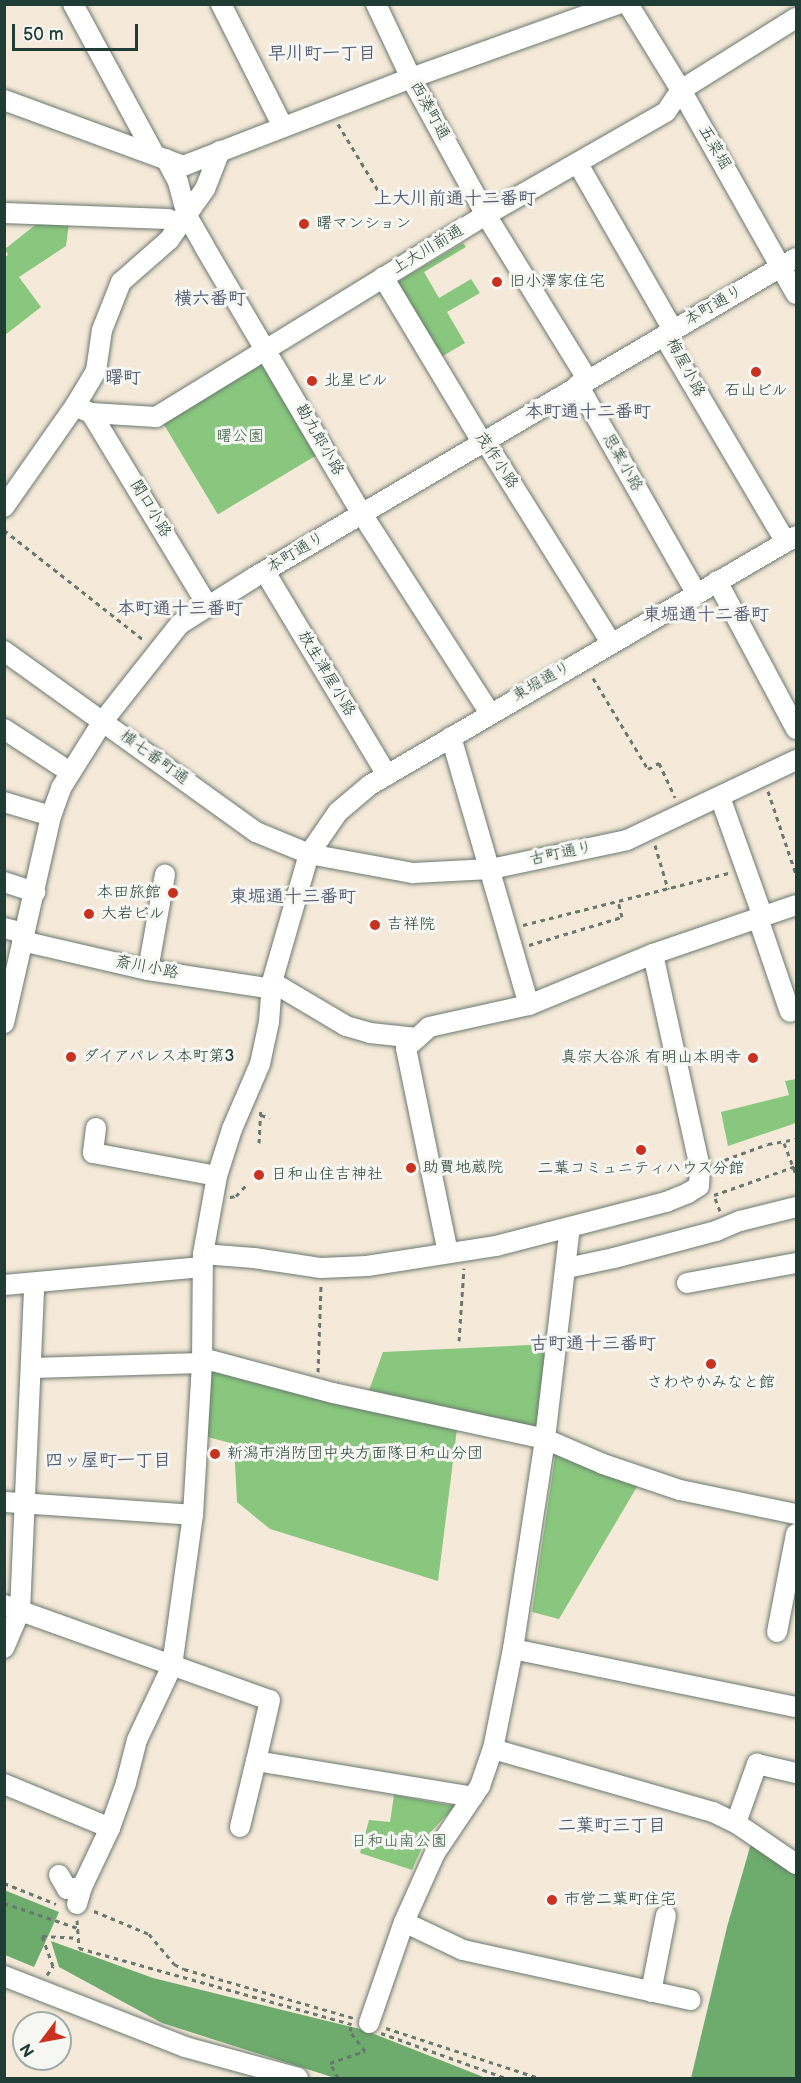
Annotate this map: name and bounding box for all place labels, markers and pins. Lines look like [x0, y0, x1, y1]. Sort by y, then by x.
place label: 曙マンション [316, 214, 412, 234]
marker: 曙マンション [297, 217, 311, 231]
place label: 旧小澤家住宅 [509, 272, 605, 292]
marker: 旧小澤家住宅 [490, 275, 504, 289]
marker: 石山ビル [749, 365, 763, 379]
place label: 北星ビル [324, 371, 388, 391]
marker: 北星ビル [305, 374, 319, 388]
place label: 石山ビル [724, 381, 788, 401]
place label: 本田旅館 [97, 883, 161, 903]
marker: 本田旅館 [166, 886, 180, 900]
place label: 大岩ビル [101, 904, 165, 924]
marker: 大岩ビル [82, 907, 96, 921]
place label: 吉祥院 [387, 915, 435, 935]
marker: 吉祥院 [368, 918, 382, 932]
place label: ダイアパレス本町第3 [83, 1047, 237, 1067]
place label: 真宗大谷派 有明山本明寺 [561, 1048, 741, 1068]
marker: ダイアパレス本町第3 [64, 1050, 78, 1064]
marker: 真宗大谷派 有明山本明寺 [746, 1051, 760, 1065]
marker: 二葉コミュニティハウス分館 [634, 1143, 648, 1157]
place label: 助賈地蔵院 [423, 1158, 503, 1178]
place label: 二葉コミュニティハウス分館 [537, 1159, 745, 1179]
marker: 助賈地蔵院 [404, 1161, 418, 1175]
place label: 日和山住吉神社 [271, 1165, 383, 1185]
marker: 日和山住吉神社 [252, 1168, 266, 1182]
marker: さわやかみなと館 [704, 1357, 718, 1371]
place label: さわやかみなと館 [647, 1373, 775, 1393]
place label: 新潟市消防団中央方面隊日和山分団 [227, 1444, 483, 1464]
marker: 新潟市消防団中央方面隊日和山分団 [208, 1447, 222, 1461]
place label: 市営二葉町住宅 [564, 1890, 676, 1910]
marker: 市営二葉町住宅 [545, 1893, 559, 1907]

